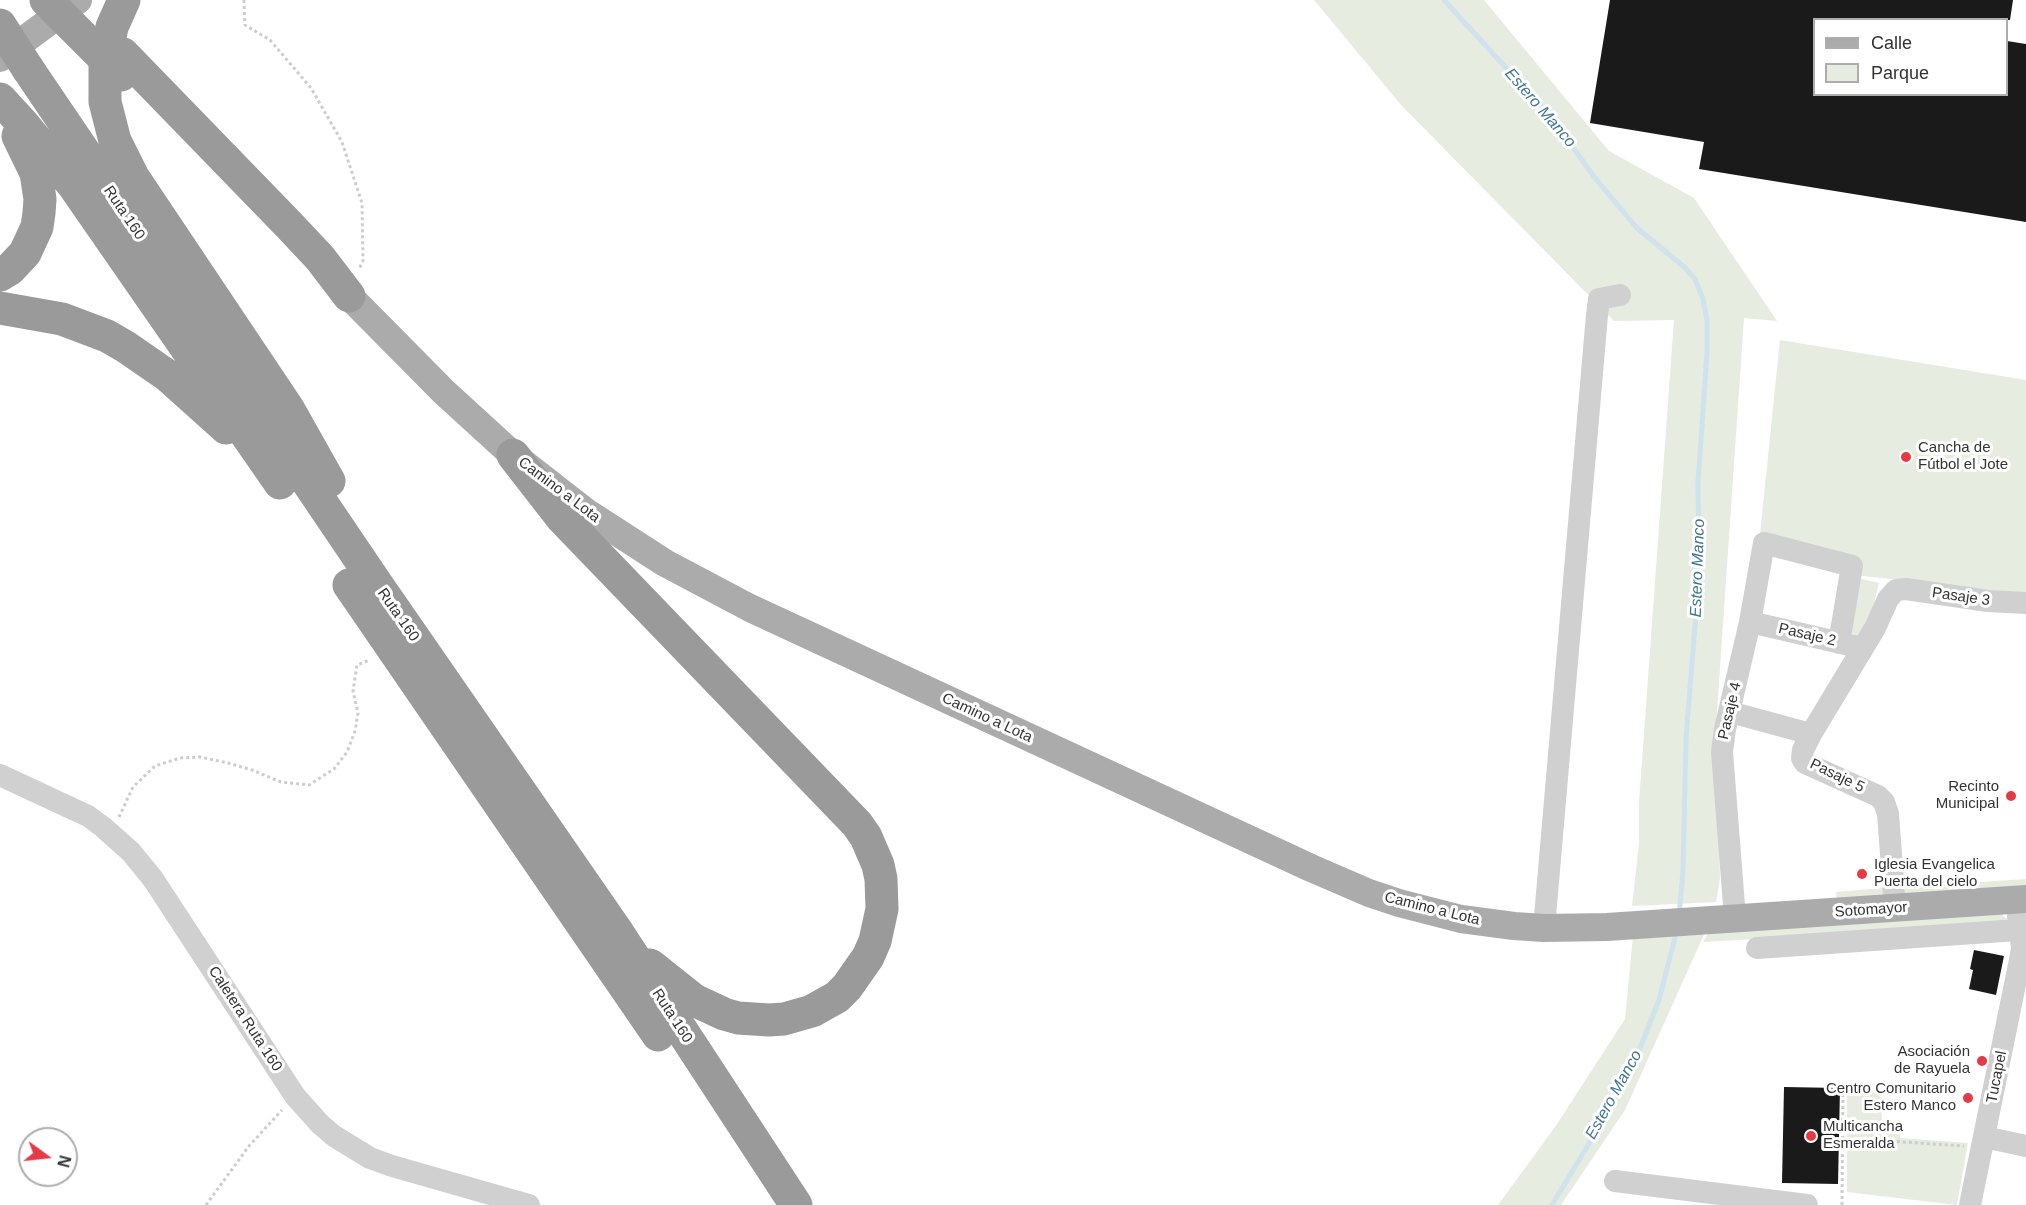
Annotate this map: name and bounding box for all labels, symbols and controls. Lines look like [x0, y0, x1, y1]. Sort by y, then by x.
legend [1813, 18, 2008, 96]
text: Calle [1871, 33, 1912, 53]
text: Parque [1871, 63, 1929, 83]
water label: Estero Manco [1500, 64, 1580, 152]
street label: Ruta 160 [100, 183, 148, 243]
place label: Cancha de Fútbol el Jote [1918, 439, 2008, 474]
marker: Cancha de Fútbol el Jote [1899, 450, 1913, 464]
street label: Camino a Lota [515, 453, 603, 527]
water label: Estero Manco [1687, 518, 1709, 618]
street label: Pasaje 3 [1931, 584, 1991, 610]
street label: Ruta 160 [373, 585, 423, 645]
street label: Pasaje 2 [1777, 620, 1837, 650]
street label: Pasaje 4 [1715, 681, 1745, 741]
street label: Camino a Lota [939, 689, 1035, 747]
street label: Pasaje 5 [1807, 755, 1867, 797]
place label: Recinto Municipal [1936, 778, 1999, 813]
marker: Recinto Municipal [2004, 789, 2018, 803]
place label: Iglesia Evangelica Puerta del cielo [1874, 856, 1995, 891]
marker: Iglesia Evangelica Puerta del cielo [1855, 867, 1869, 881]
street label: Camino a Lota [1382, 888, 1482, 930]
street label: Sotomayor [1834, 898, 1908, 922]
street label: Caletera Ruta 160 [204, 963, 286, 1075]
street label: Ruta 160 [648, 986, 696, 1046]
place label: Asociación de Rayuela [1894, 1043, 1970, 1078]
water label: Estero Manco [1582, 1047, 1646, 1143]
street label: Tucapel [1983, 1049, 2011, 1105]
marker: Asociación de Rayuela [1975, 1054, 1989, 1068]
place label: Centro Comunitario Estero Manco [1826, 1080, 1956, 1115]
marker: Centro Comunitario Estero Manco [1961, 1091, 1975, 1105]
place label: Multicancha Esmeralda [1823, 1118, 1903, 1153]
north arrow [18, 1127, 78, 1187]
marker: Multicancha Esmeralda [1804, 1129, 1818, 1143]
text: N [54, 1153, 74, 1169]

